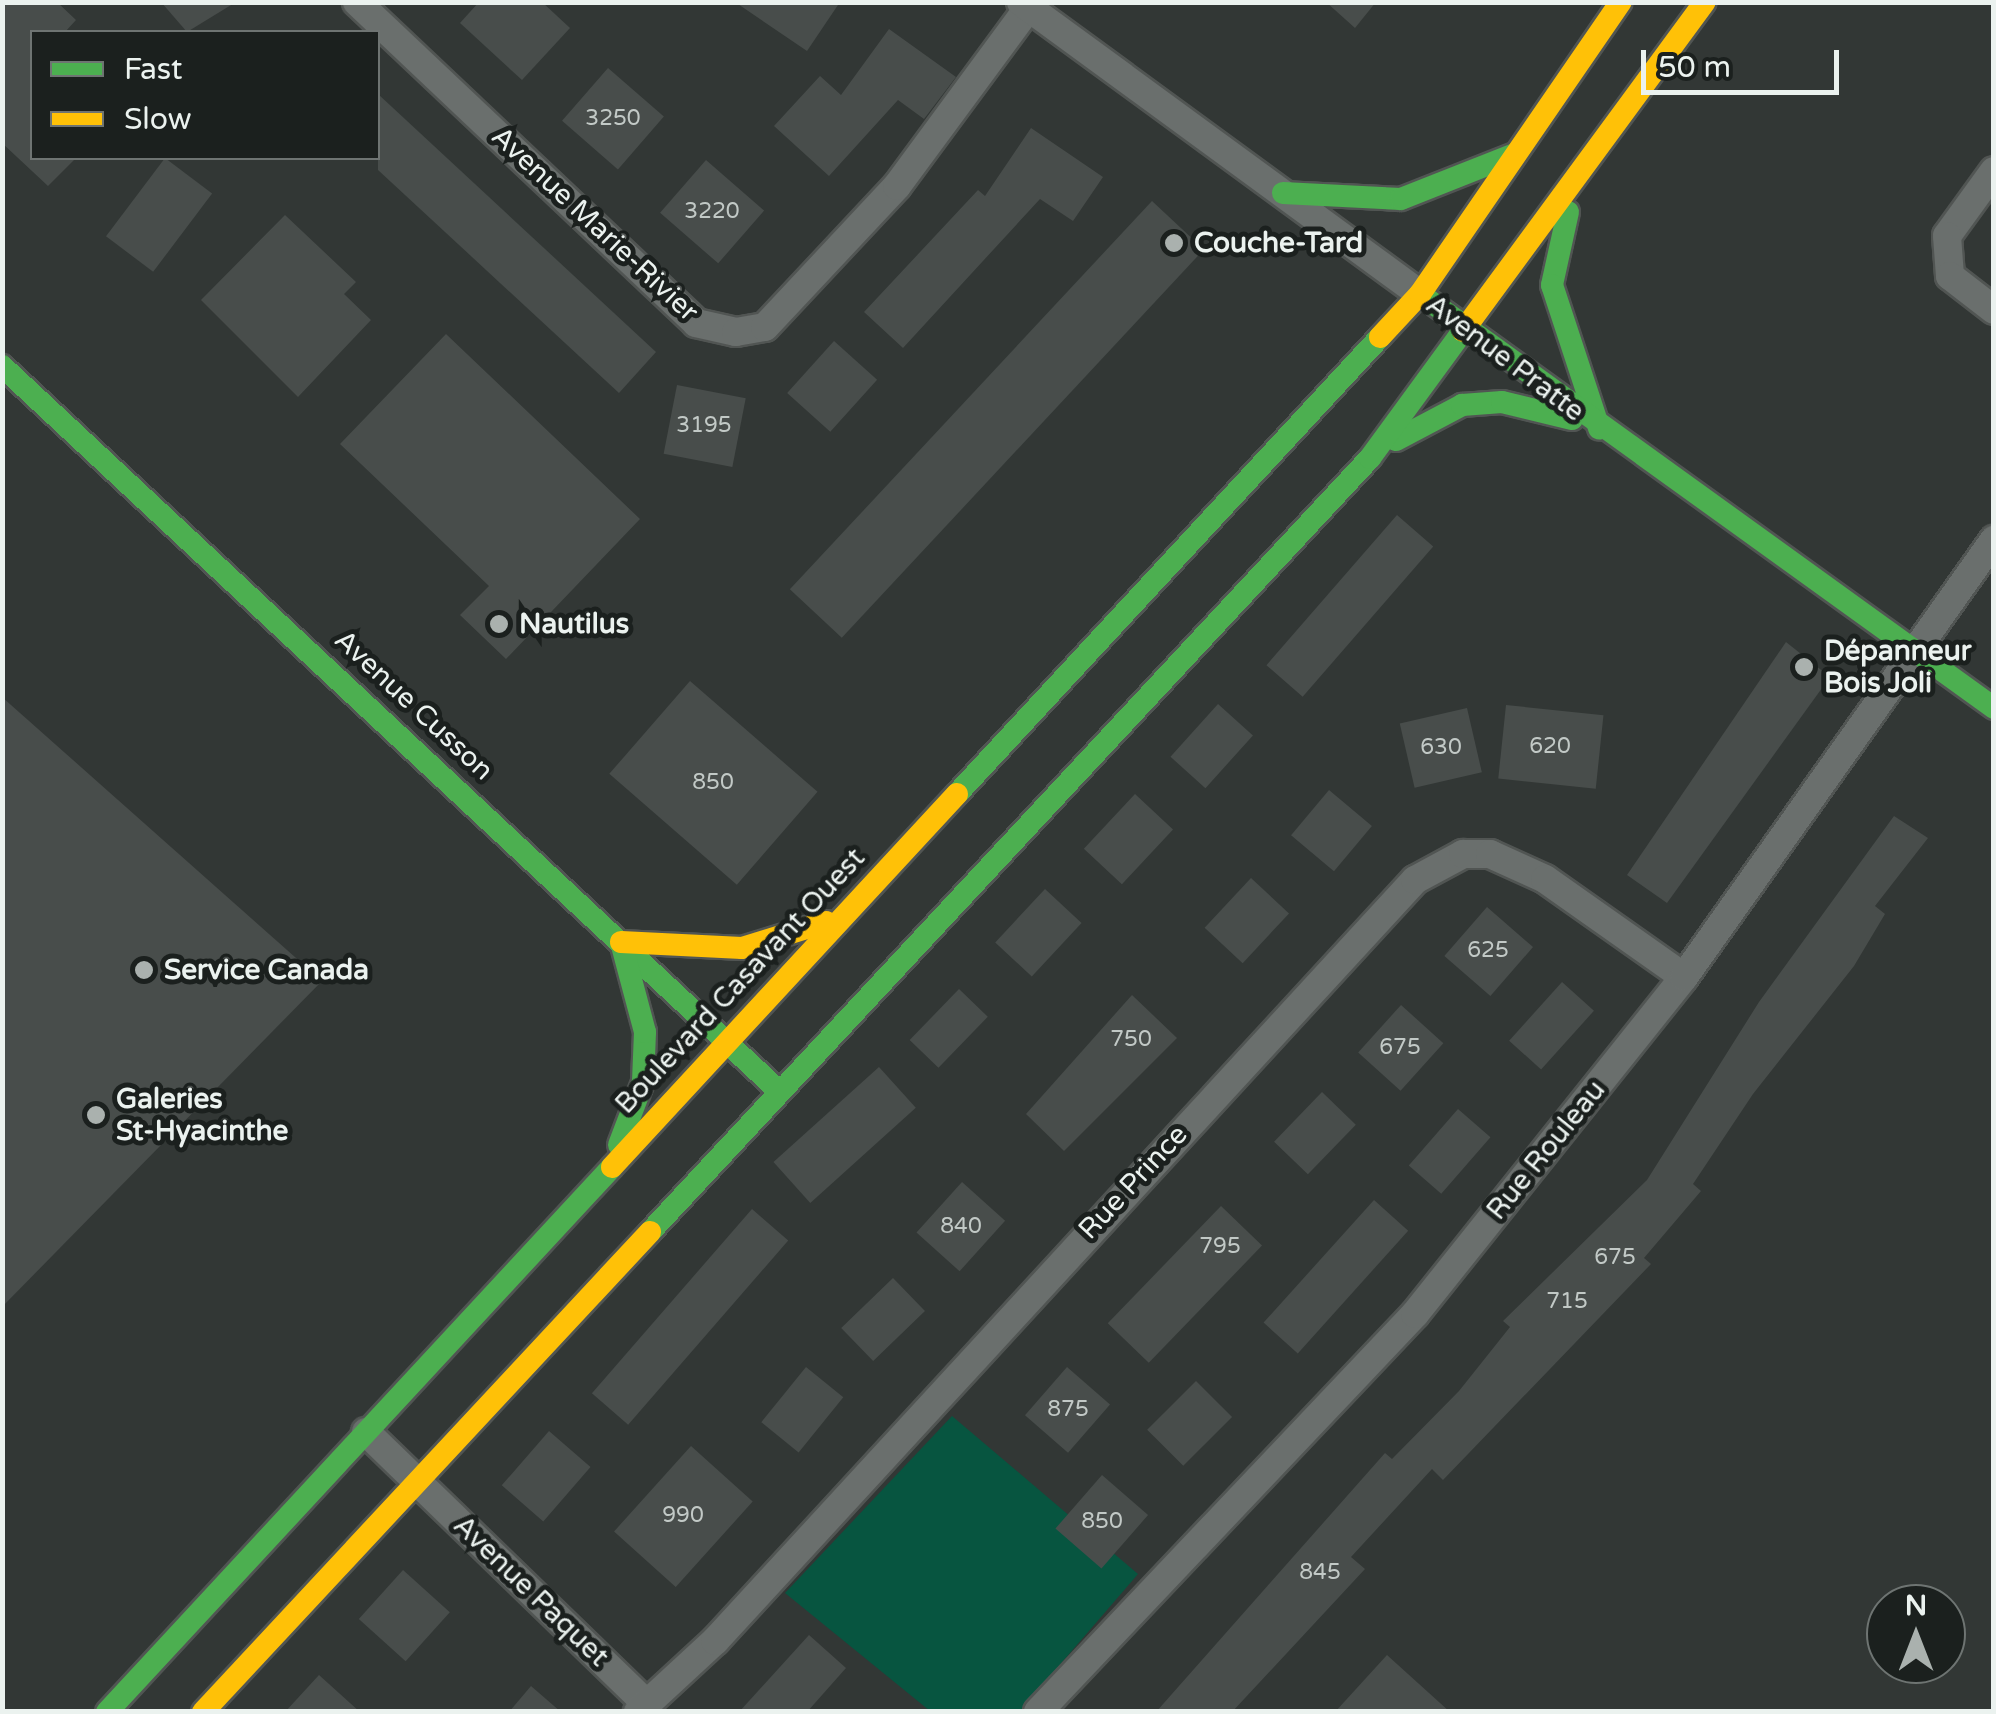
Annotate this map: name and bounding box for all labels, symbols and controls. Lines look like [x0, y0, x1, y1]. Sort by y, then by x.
legend [30, 30, 380, 160]
scale bar [1646, 30, 1844, 92]
text: 50 m [1658, 49, 1731, 86]
text: Fast [124, 51, 183, 88]
text: Slow [124, 101, 192, 138]
house number: 3250 [585, 106, 641, 132]
street label: Avenue Marie-Rivier [485, 119, 705, 329]
house number: 3220 [684, 199, 740, 225]
place label: Couche-Tard [1194, 226, 1363, 260]
marker: Couche-Tard [1163, 232, 1185, 254]
street label: Avenue Pratte [1419, 288, 1591, 428]
house number: 3195 [676, 413, 732, 439]
place label: Nautilus [519, 607, 629, 641]
marker: Nautilus [488, 613, 510, 635]
street label: Avenue Cusson [328, 623, 500, 787]
place label: Dépanneur Bois Joli [1824, 634, 1971, 700]
marker: Dépanneur Bois Joli [1793, 656, 1815, 678]
house number: 620 [1529, 734, 1571, 760]
house number: 630 [1420, 735, 1462, 761]
house number: 850 [692, 770, 734, 796]
street label: Boulevard Casavant Ouest [608, 841, 872, 1121]
house number: 625 [1467, 938, 1509, 964]
place label: Service Canada [164, 953, 369, 987]
marker: Service Canada [133, 959, 155, 981]
house number: 750 [1110, 1027, 1152, 1053]
house number: 675 [1379, 1035, 1421, 1061]
street label: Rue Rouleau [1480, 1074, 1612, 1226]
place label: Galeries St-Hyacinthe [116, 1082, 288, 1148]
marker: Galeries St-Hyacinthe [85, 1104, 107, 1126]
street label: Rue Prince [1072, 1118, 1194, 1246]
house number: 840 [940, 1214, 982, 1240]
house number: 795 [1199, 1234, 1241, 1260]
house number: 675 [1594, 1245, 1636, 1271]
house number: 715 [1546, 1289, 1588, 1315]
house number: 875 [1047, 1397, 1089, 1423]
house number: 990 [662, 1503, 704, 1529]
street label: Avenue Paquet [446, 1509, 616, 1673]
house number: 850 [1081, 1509, 1123, 1535]
house number: 845 [1299, 1560, 1341, 1586]
north arrow [1866, 1584, 1966, 1684]
text: N [1905, 1589, 1927, 1623]

